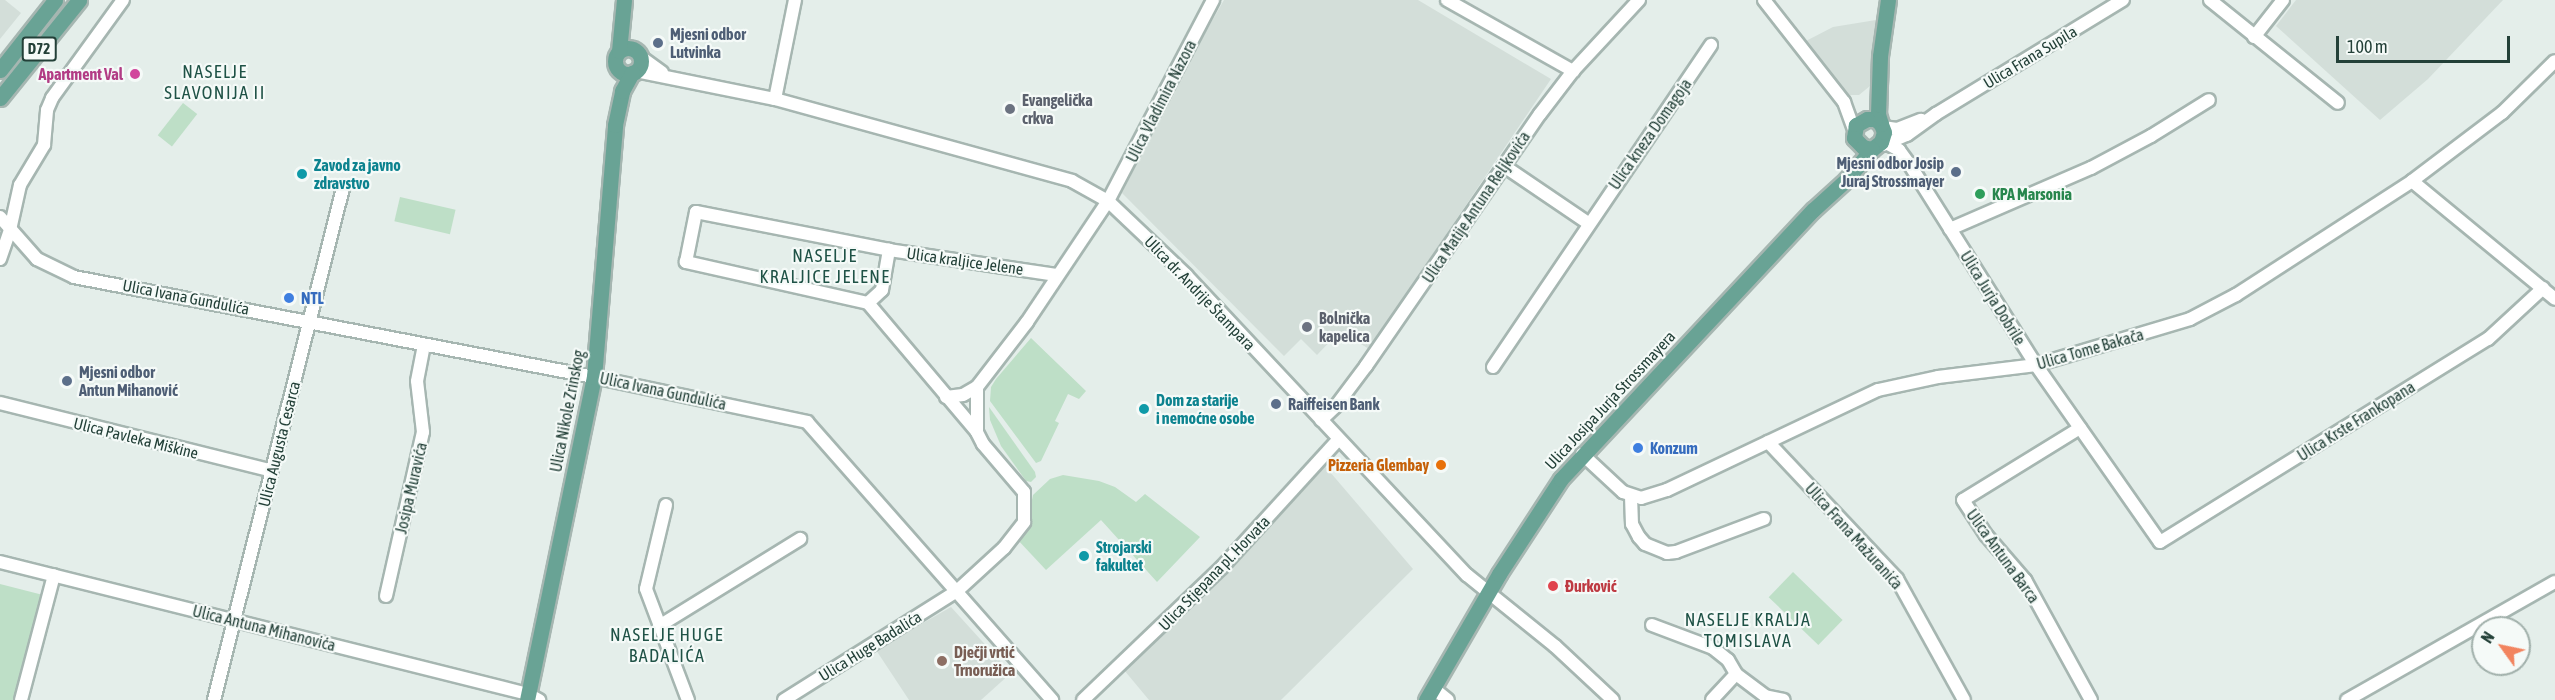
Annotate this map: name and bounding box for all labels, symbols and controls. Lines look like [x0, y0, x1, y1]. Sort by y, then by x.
street label: Ulica Frana Supila [1980, 22, 2080, 92]
place label: Mjesni odbor Lutvinka [670, 24, 746, 62]
scale bar [2339, 24, 2513, 62]
marker: Mjesni odbor Lutvinka [651, 36, 665, 50]
text: 100 m [2347, 36, 2388, 57]
road number: D72 [21, 37, 57, 61]
street label: Ulica Vladimira Nazora [1122, 37, 1200, 165]
district label: NASELJE SLAVONIJA II [164, 62, 266, 104]
place label: Apartment Val [39, 64, 123, 84]
marker: Apartment Val [128, 67, 142, 81]
street label: Ulica kneza Domagoja [1605, 75, 1695, 193]
place label: Evangelička crkva [1022, 90, 1093, 128]
marker: Evangelička crkva [1003, 102, 1017, 116]
street label: Ulica Matije Antuna Reljkovića [1418, 128, 1534, 286]
place label: Mjesni odbor Josip Juraj Strossmayer [1836, 153, 1944, 191]
place label: Zavod za javno zdravstvo [314, 155, 401, 193]
marker: Mjesni odbor Josip Juraj Strossmayer [1949, 165, 1963, 179]
marker: Zavod za javno zdravstvo [295, 167, 309, 181]
place label: KPA Marsonia [1992, 184, 2072, 204]
marker: KPA Marsonia [1973, 187, 1987, 201]
street label: Ulica dr. Andrije Štampara [1140, 232, 1260, 354]
street label: Ulica kraljice Jelene [905, 243, 1025, 279]
district label: NASELJE KRALJICE JELENE [759, 246, 891, 288]
street label: Ulica Jurja Dobrile [1956, 247, 2030, 349]
street label: Ulica Ivana Gundulića [121, 275, 251, 319]
place label: NTL [301, 288, 324, 308]
marker: NTL [282, 291, 296, 305]
place label: Bolnička kapelica [1319, 308, 1370, 346]
marker: Bolnička kapelica [1300, 320, 1314, 334]
street label: Ulica Tome Bakača [2034, 325, 2146, 373]
street label: Ulica Josipa Jurja Strossmayera [1541, 327, 1679, 473]
street label: Ulica Nikole Zrinskog [546, 348, 588, 474]
place label: Mjesni odbor Antun Mihanović [79, 362, 178, 400]
street label: Ulica Ivana Gundulića [598, 368, 728, 414]
marker: Mjesni odbor Antun Mihanović [60, 374, 74, 388]
street label: Ulica Krste Frankopana [2294, 377, 2418, 465]
street label: Ulica Augusta Cesarca [254, 379, 304, 509]
place label: Dom za starije i nemoćne osobe [1156, 390, 1255, 428]
place label: Raiffeisen Bank [1288, 394, 1379, 414]
marker: Raiffeisen Bank [1269, 397, 1283, 411]
marker: Dom za starije i nemoćne osobe [1137, 402, 1151, 416]
street label: Ulica Pavleka Miškine [72, 413, 200, 463]
place label: Konzum [1650, 438, 1698, 458]
street label: Josipa Muravića [391, 440, 431, 536]
marker: Konzum [1631, 441, 1645, 455]
place label: Pizzeria Glembay [1328, 455, 1429, 475]
marker: Pizzeria Glembay [1434, 458, 1448, 472]
street label: Ulica Frana Mažuranića [1801, 479, 1907, 593]
street label: Ulica Antuna Barca [1963, 505, 2043, 607]
street label: Ulica Stjepana pl. Horvata [1154, 512, 1274, 634]
place label: Strojarski fakultet [1096, 537, 1152, 575]
marker: Strojarski fakultet [1077, 549, 1091, 563]
place label: Đurković [1565, 576, 1617, 596]
marker: Đurković [1546, 579, 1560, 593]
street label: Ulica Antuna Mihanovića [191, 601, 337, 655]
street label: Ulica Huge Badalića [815, 607, 925, 685]
district label: NASELJE KRALJA TOMISLAVA [1685, 610, 1811, 652]
north arrow [2471, 616, 2531, 676]
district label: NASELJE HUGE BADALIĆA [610, 625, 724, 668]
text: N [2477, 628, 2498, 646]
place label: Dječji vrtić Trnoružica [954, 642, 1015, 680]
marker: Dječji vrtić Trnoružica [935, 654, 949, 668]

